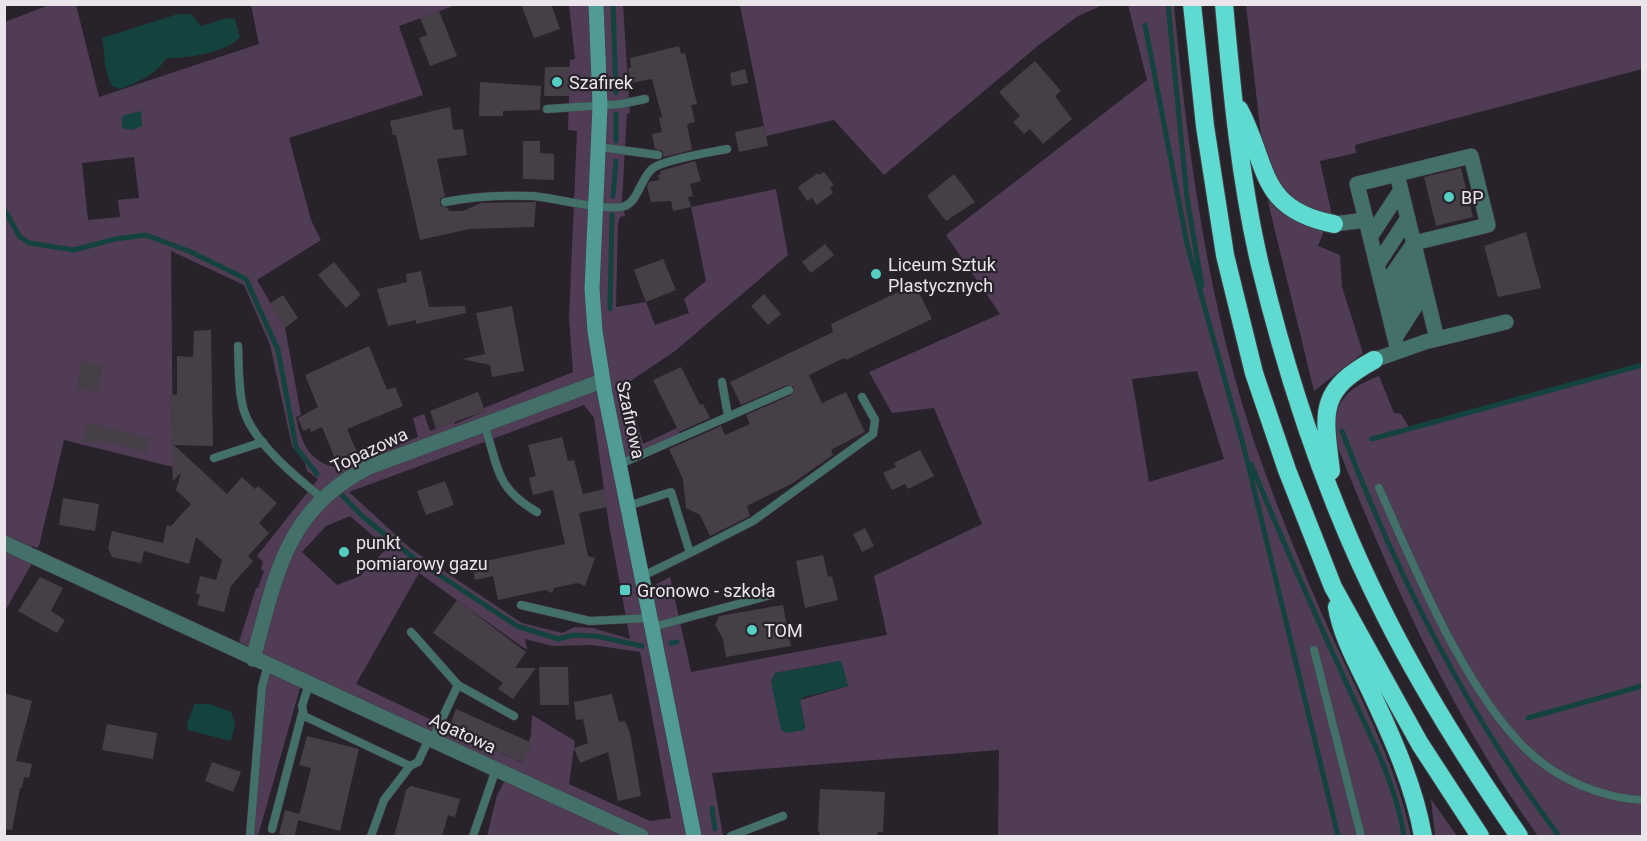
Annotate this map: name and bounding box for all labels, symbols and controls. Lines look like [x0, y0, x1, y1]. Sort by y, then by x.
place label: Szafirek [569, 72, 634, 93]
marker: Szafirek [550, 75, 564, 89]
place label: BP [1461, 187, 1484, 208]
marker: BP [1442, 190, 1456, 204]
place label: Liceum Sztuk Plastycznych [888, 254, 997, 296]
marker: Liceum Sztuk Plastycznych [869, 267, 883, 281]
street label: Szafirowa [613, 379, 649, 461]
street label: Topazowa [327, 423, 411, 477]
place label: punkt pomiarowy gazu [356, 532, 488, 574]
marker: punkt pomiarowy gazu [337, 545, 351, 559]
place label: Gronowo - szkoła [637, 580, 776, 601]
marker: Gronowo - szkoła [618, 583, 632, 597]
place label: TOM [764, 620, 803, 641]
marker: TOM [745, 623, 759, 637]
street label: Agatowa [426, 708, 500, 758]

